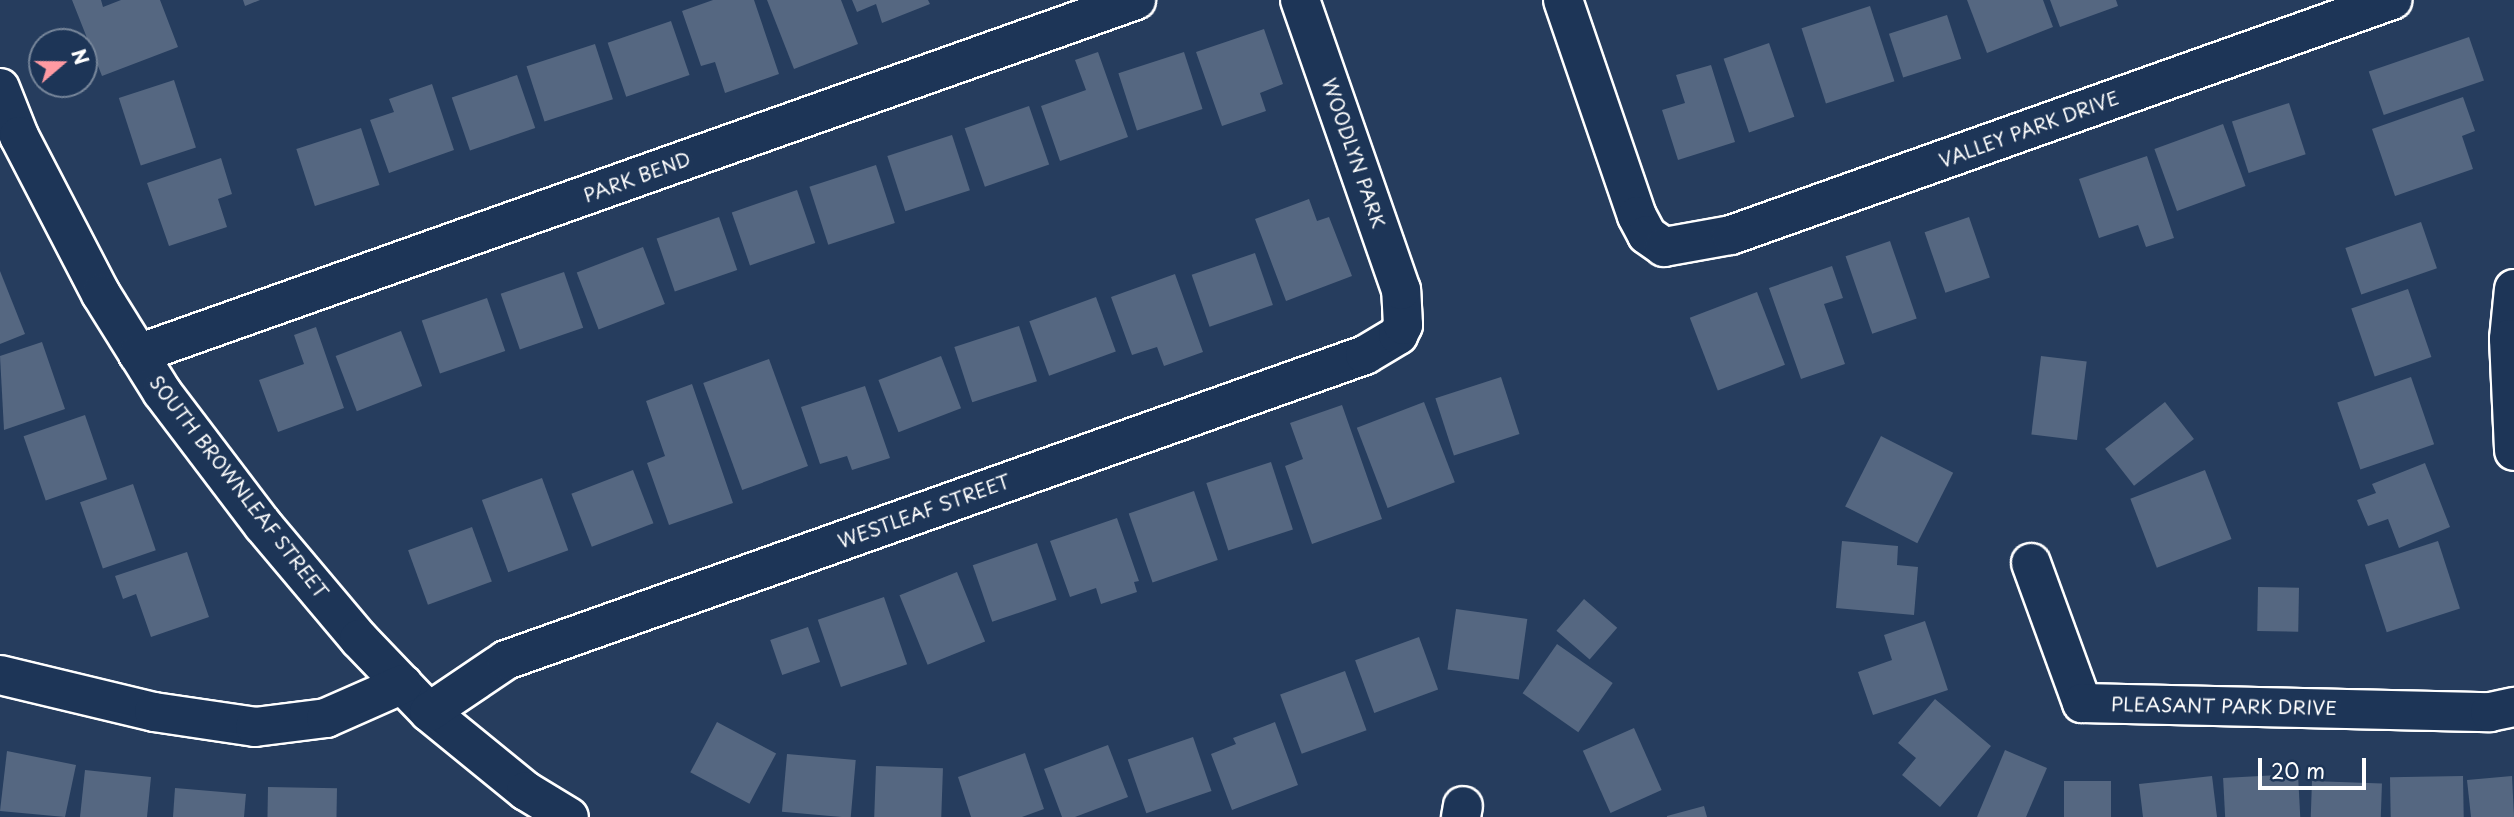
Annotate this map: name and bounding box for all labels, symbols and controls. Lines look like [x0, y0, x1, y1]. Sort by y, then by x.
north arrow [28, 28, 98, 98]
text: N [65, 45, 97, 68]
street label: WOODLYN PARK [1317, 74, 1391, 232]
street label: VALLEY PARK DRIVE [1933, 85, 2125, 173]
street label: PARK BEND [580, 147, 694, 207]
street label: SOUTH BROWNLEAF STREET [144, 370, 334, 604]
street label: WESTLEAF STREET [834, 469, 1014, 553]
street label: PLEASANT PARK DRIVE [2110, 693, 2338, 719]
scale bar [2262, 744, 2370, 788]
text: 20 m [2271, 754, 2325, 786]

